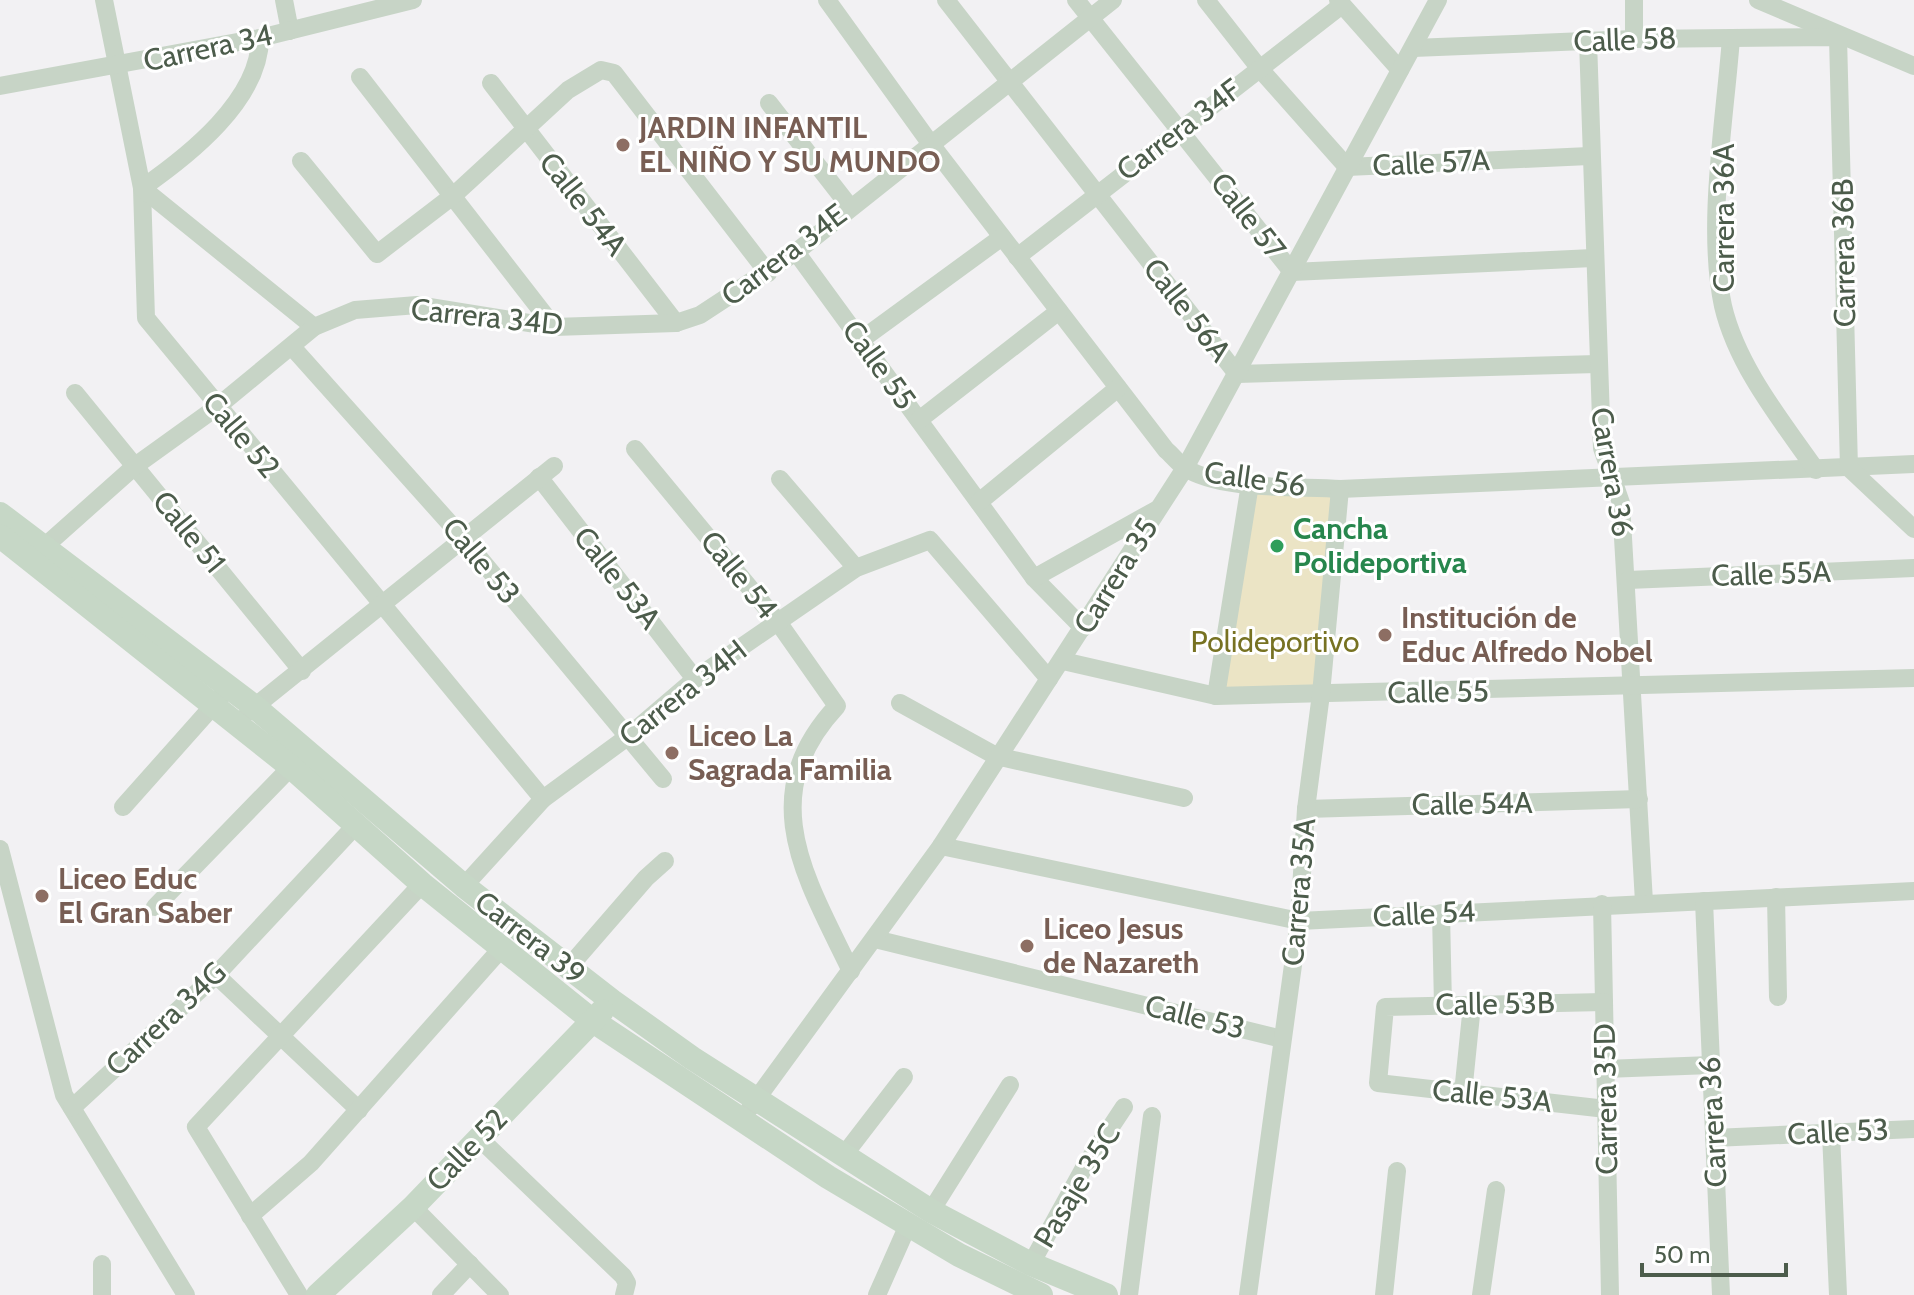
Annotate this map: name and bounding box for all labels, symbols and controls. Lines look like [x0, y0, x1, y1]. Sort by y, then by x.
street label: Carrera 34 [140, 16, 276, 79]
street label: Calle 58 [1573, 19, 1677, 60]
street label: Carrera 34F [1109, 71, 1249, 188]
place label: JARDIN INFANTIL EL NIÑO Y SU MUNDO [638, 109, 941, 180]
marker: JARDIN INFANTIL EL NIÑO Y SU MUNDO [614, 136, 632, 154]
street label: Calle 57A [1371, 141, 1491, 184]
street label: Carrera 36A [1705, 143, 1742, 292]
street label: Calle 54A [532, 145, 636, 263]
street label: Calle 57 [1203, 165, 1294, 267]
street label: Carrera 36B [1824, 178, 1863, 328]
street label: Carrera 34E [714, 195, 854, 314]
street label: Calle 56A [1136, 251, 1239, 369]
street label: Carrera 34D [409, 290, 565, 343]
street label: Calle 55 [835, 313, 924, 417]
street label: Calle 52 [195, 384, 288, 485]
street label: Carrera 36 [1583, 404, 1642, 539]
street label: Calle 56 [1202, 453, 1308, 504]
street label: Calle 51 [145, 483, 234, 580]
street label: Calle 53 [435, 510, 528, 611]
place label: Cancha Polideportiva [1293, 510, 1467, 581]
street label: Carrera 35 [1066, 511, 1166, 641]
street label: Calle 53A [566, 519, 669, 637]
street label: Calle 54 [693, 523, 786, 626]
marker: Cancha Polideportiva [1268, 537, 1286, 555]
street label: Calle 55A [1710, 553, 1832, 594]
place label: Institución de Educ Alfredo Nobel [1401, 599, 1653, 670]
park label: Polideportivo [1191, 623, 1359, 660]
marker: Institución de Educ Alfredo Nobel [1376, 626, 1394, 644]
street label: Carrera 34H [611, 631, 754, 754]
street label: Calle 55 [1387, 672, 1489, 711]
place label: Liceo La Sagrada Familia [688, 717, 892, 788]
marker: Liceo La Sagrada Familia [663, 744, 681, 762]
street label: Calle 54A [1411, 784, 1533, 823]
street label: Carrera 35A [1274, 816, 1323, 967]
place label: Liceo Educ El Gran Saber [58, 860, 232, 931]
street label: Carrera 39 [467, 883, 593, 992]
marker: Liceo Educ El Gran Saber [33, 887, 51, 905]
street label: Calle 54 [1372, 892, 1476, 935]
place label: Liceo Jesus de Nazareth [1043, 910, 1199, 981]
marker: Liceo Jesus de Nazareth [1018, 937, 1036, 955]
street label: Carrera 34G [98, 954, 233, 1084]
street label: Calle 53B [1435, 984, 1555, 1023]
street label: Calle 53 [1141, 986, 1249, 1047]
street label: Carrera 35D [1586, 1023, 1625, 1175]
street label: Carrera 36 [1691, 1056, 1734, 1188]
street label: Calle 53A [1430, 1071, 1554, 1120]
street label: Calle 52 [418, 1100, 515, 1199]
street label: Calle 53 [1786, 1110, 1890, 1153]
street label: Pasaje 35C [1025, 1117, 1128, 1254]
scale bar [1642, 1227, 1786, 1277]
text: 50 m [1654, 1240, 1710, 1269]

